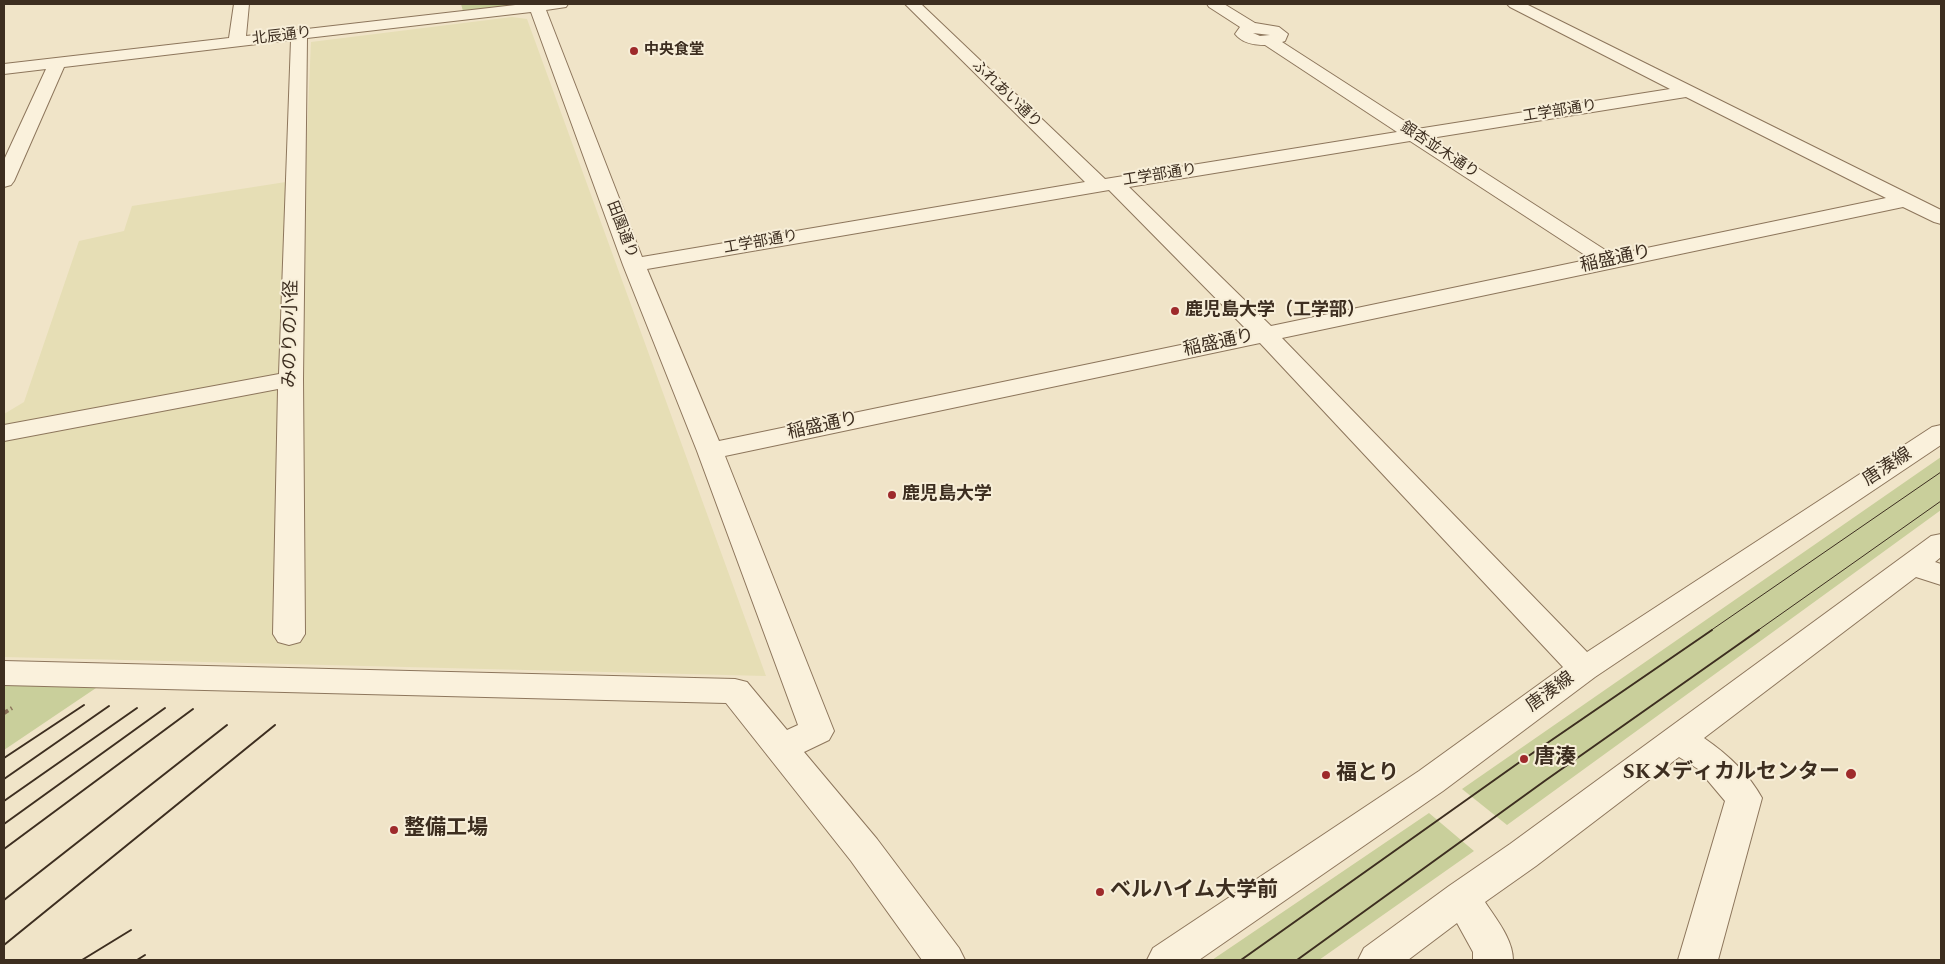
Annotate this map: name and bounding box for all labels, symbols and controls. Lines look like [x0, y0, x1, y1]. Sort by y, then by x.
street label: 北辰通り [251, 24, 313, 50]
place label: 中央食堂 [644, 42, 704, 60]
marker: 中央食堂 [628, 45, 640, 57]
street label: ふれあい通り [967, 57, 1045, 133]
street label: 工学部通り [1522, 97, 1598, 127]
street label: 銀杏並木通り [1396, 119, 1482, 183]
street label: 工学部通り [1122, 161, 1198, 191]
street label: 田園通り [602, 199, 640, 261]
street label: 工学部通り [723, 228, 799, 258]
street label: 稲盛通り [1579, 242, 1653, 278]
street label: みのりの小径 [280, 280, 304, 388]
place label: 鹿児島大学（工学部） [1185, 300, 1365, 322]
marker: 鹿児島大学（工学部） [1169, 305, 1181, 317]
street label: 稲盛通り [1182, 326, 1256, 362]
street label: 稲盛通り [786, 409, 860, 445]
street label: 唐湊線 [1859, 444, 1917, 492]
place label: 鹿児島大学 [902, 484, 992, 506]
marker: 鹿児島大学 [886, 489, 898, 501]
street label: 唐湊線 [1523, 668, 1579, 718]
place label: 唐湊 [1534, 746, 1576, 772]
marker: 唐湊 [1518, 753, 1530, 765]
place label: SKメディカルセンター [1623, 761, 1840, 787]
place label: 福とり [1336, 762, 1399, 788]
marker: SKメディカルセンター [1844, 767, 1858, 781]
marker: 福とり [1320, 769, 1332, 781]
place label: 整備工場 [404, 817, 488, 843]
marker: 整備工場 [388, 824, 400, 836]
place label: ベルハイム大学前 [1110, 879, 1278, 905]
marker: ベルハイム大学前 [1094, 886, 1106, 898]

